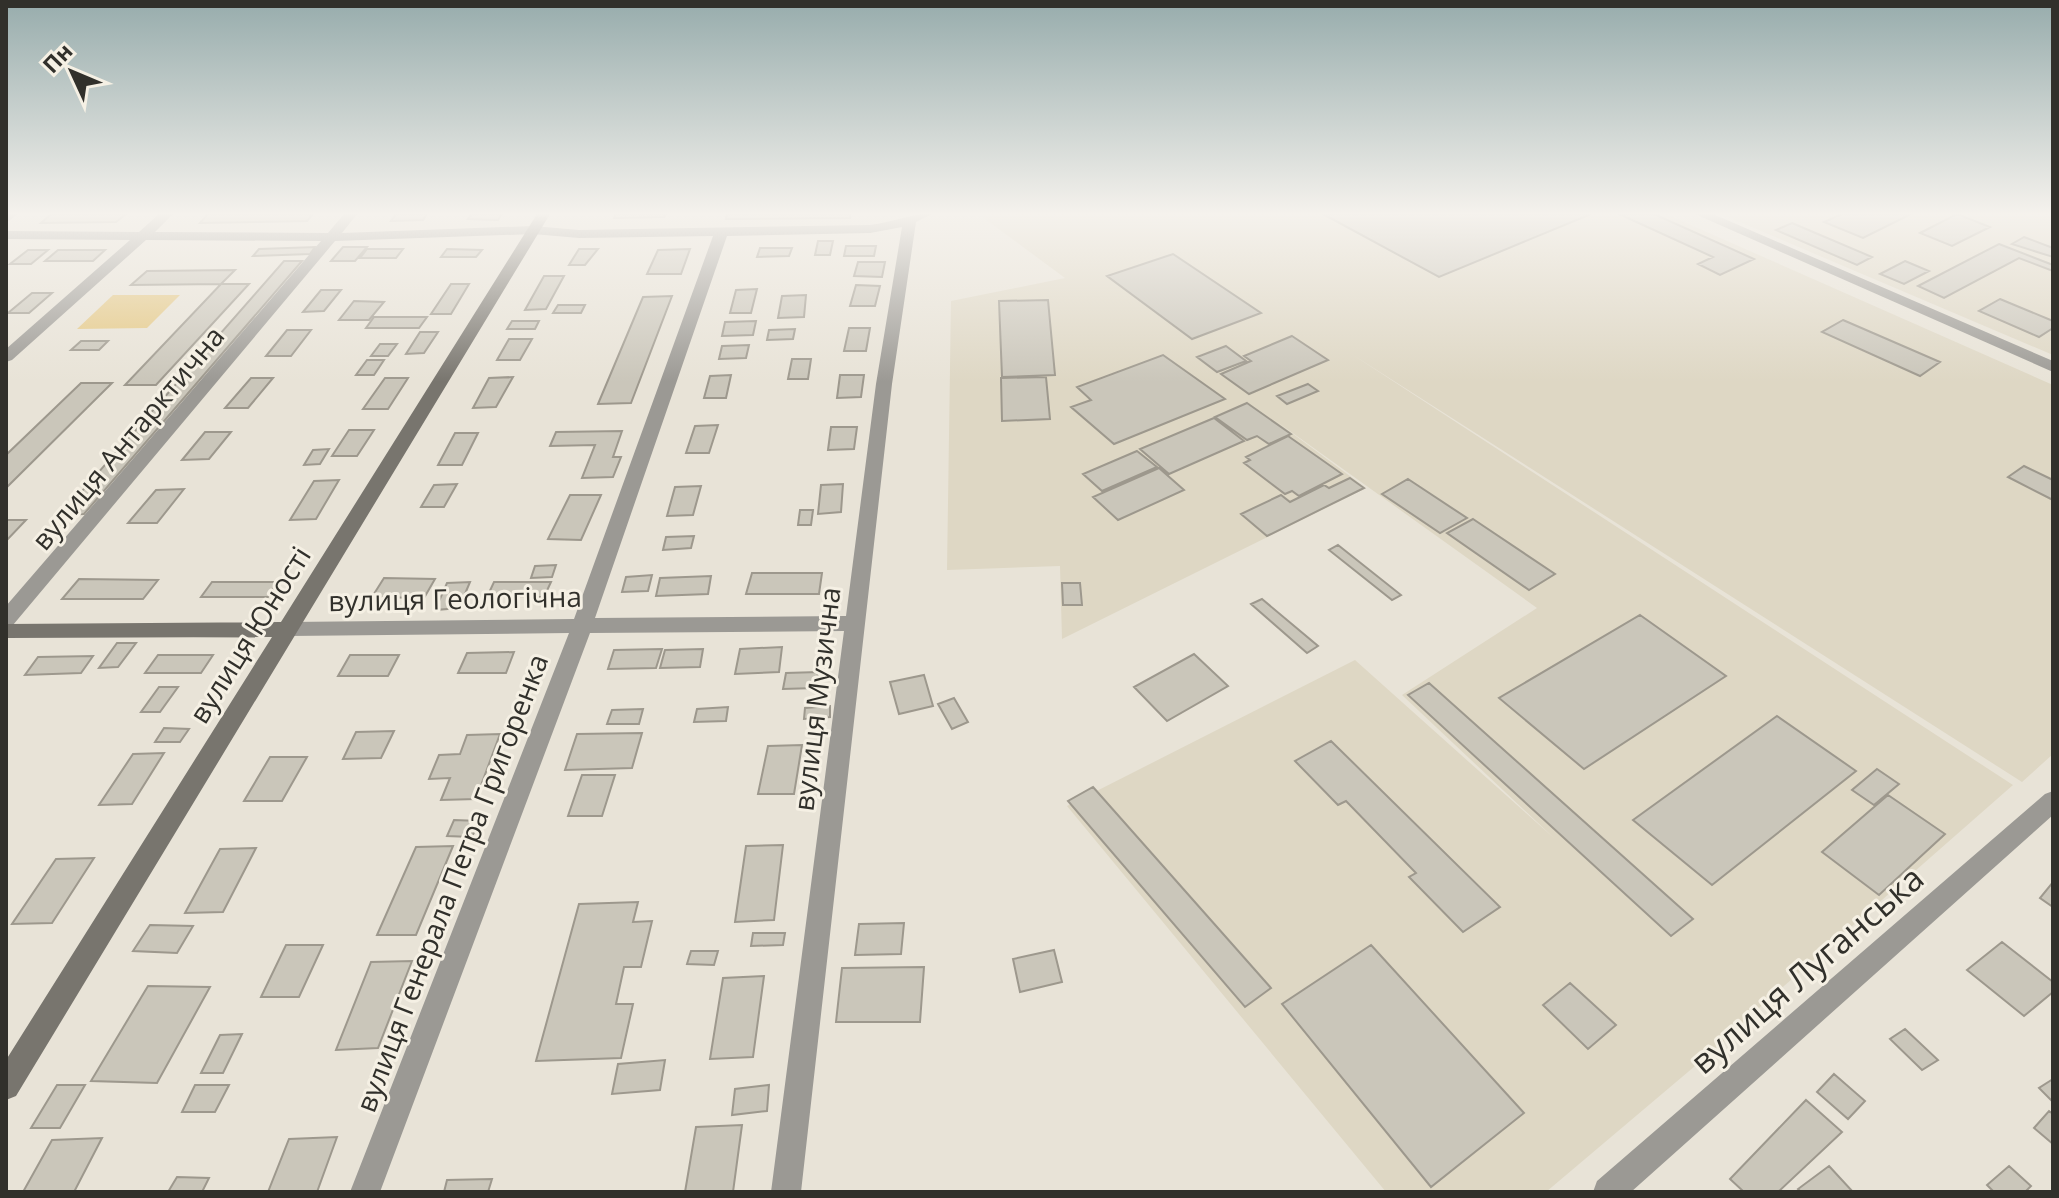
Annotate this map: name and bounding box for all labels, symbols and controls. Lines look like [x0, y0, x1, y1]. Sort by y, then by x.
north arrow [32, 32, 112, 112]
text: Пн [35, 36, 78, 79]
street label: вулиця Антарктична [22, 317, 232, 557]
street label: вулиця Юності [180, 539, 319, 730]
street label: вулиця Геологічна [328, 577, 582, 619]
street label: вулиця Музична [783, 585, 849, 813]
street label: вулиця Генерала Петра Григоренка [346, 648, 556, 1117]
street label: вулиця Луганська [1680, 855, 1933, 1083]

